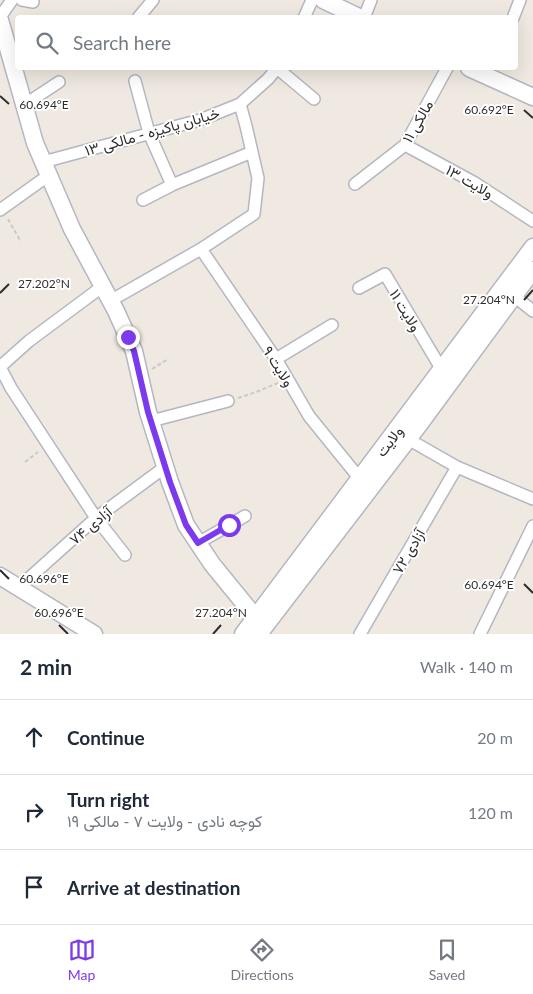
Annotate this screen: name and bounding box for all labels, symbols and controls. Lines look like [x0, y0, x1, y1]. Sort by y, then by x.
search box [15, 15, 518, 70]
icon: search [33, 29, 61, 57]
text: Search here [73, 31, 171, 54]
text: 60.694°E [19, 97, 69, 112]
street label: مالکی ۱۱ [398, 97, 438, 146]
text: 60.692°E [464, 102, 514, 117]
street label: خیابان پاکیزه - مالکی ۱۳ [82, 103, 222, 161]
street label: ولایت ۱۳ [443, 160, 497, 203]
text: 27.202°N [18, 276, 70, 291]
street label: ولایت ۱۱ [385, 286, 426, 335]
text: 27.204°N [463, 292, 515, 307]
route end [117, 326, 140, 349]
street label: ولایت ۹ [259, 342, 299, 390]
street label: ولایت [372, 422, 407, 461]
street label: آزادی ۷۴ [65, 501, 117, 550]
route start [218, 514, 241, 537]
street label: آزادی ۷۲ [388, 524, 431, 578]
text: 60.696°E [19, 571, 69, 586]
text: 60.694°E [464, 577, 514, 592]
text: 60.696°E [34, 605, 84, 620]
text: 27.204°N [195, 605, 247, 620]
text: 2 min [20, 654, 72, 679]
text: Walk · 140 m [420, 657, 513, 676]
icon: ahead [20, 723, 48, 751]
text: Continue [67, 726, 145, 749]
text: 20 m [477, 728, 513, 747]
text: Turn right [67, 788, 149, 811]
icon: right [20, 798, 48, 826]
text: 120 m [468, 803, 513, 822]
text: کوچه نادی - ولایت ۷ - مالکی ۱۹ [67, 811, 262, 830]
icon: arrive [20, 873, 48, 901]
text: Arrive at destination [67, 876, 240, 899]
tab: Map [68, 936, 96, 983]
tab: Directions [231, 936, 294, 983]
tab: Saved [429, 936, 465, 983]

